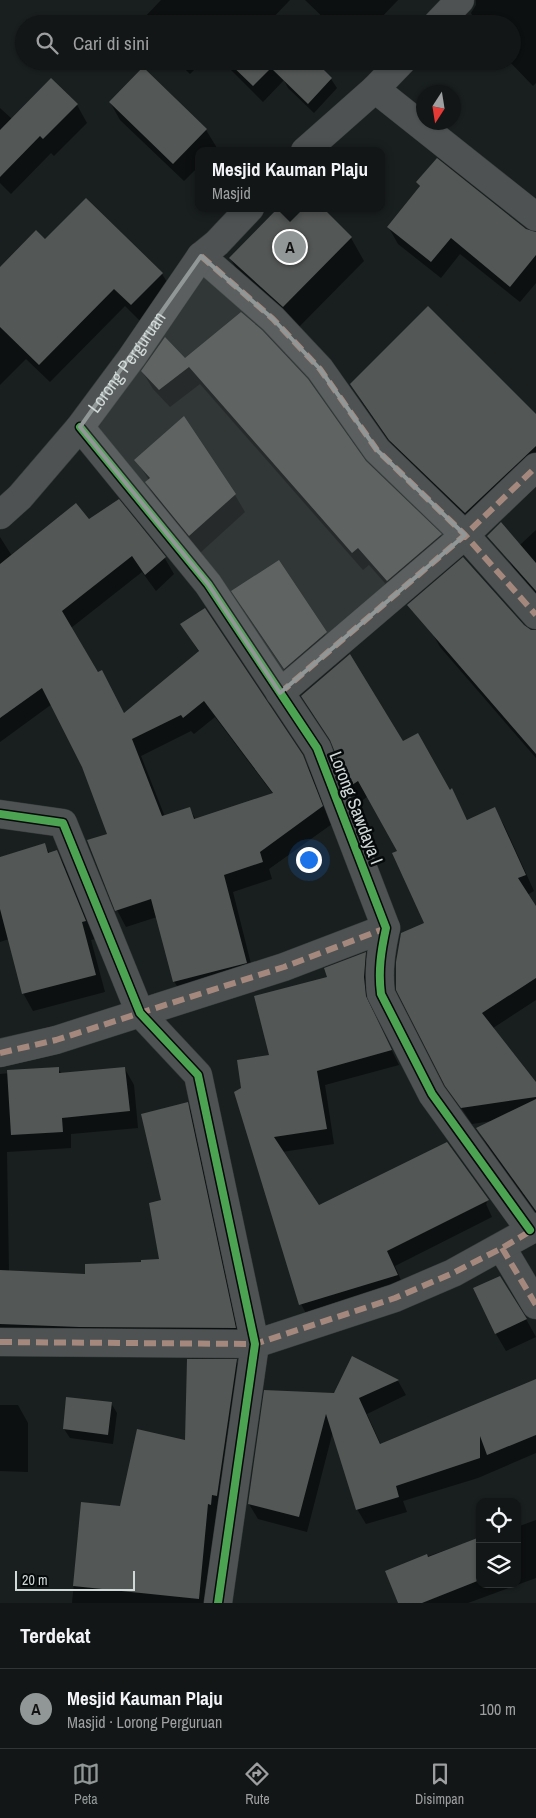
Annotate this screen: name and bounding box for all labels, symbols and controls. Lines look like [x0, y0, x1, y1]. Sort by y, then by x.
search box [15, 15, 521, 70]
icon: search [33, 29, 61, 57]
text: Cari di sini [73, 30, 149, 56]
north arrow [416, 85, 461, 130]
popup [195, 147, 385, 212]
text: Mesjid Kauman Plaju [212, 156, 368, 182]
text: Masjid [212, 182, 251, 204]
pin: A [274, 228, 306, 266]
street label: Lorong Perguruan [82, 307, 171, 418]
street label: Lorong Sawdaya I [323, 748, 389, 868]
your location [296, 847, 322, 873]
map controls [476, 1498, 521, 1588]
button: locate [476, 1498, 521, 1543]
button: layers [476, 1543, 521, 1588]
scale bar [15, 1568, 135, 1591]
text: 20 m [22, 1571, 48, 1589]
text: Terdekat [20, 1621, 91, 1650]
text: Mesjid Kauman Plaju [67, 1685, 223, 1711]
text: A [31, 1698, 41, 1720]
text: 100 m [480, 1698, 516, 1720]
text: Masjid · Lorong Perguruan [67, 1711, 222, 1733]
tab: Peta [72, 1760, 100, 1808]
tab: Rute [243, 1760, 271, 1808]
tab: Disimpan [415, 1760, 464, 1808]

